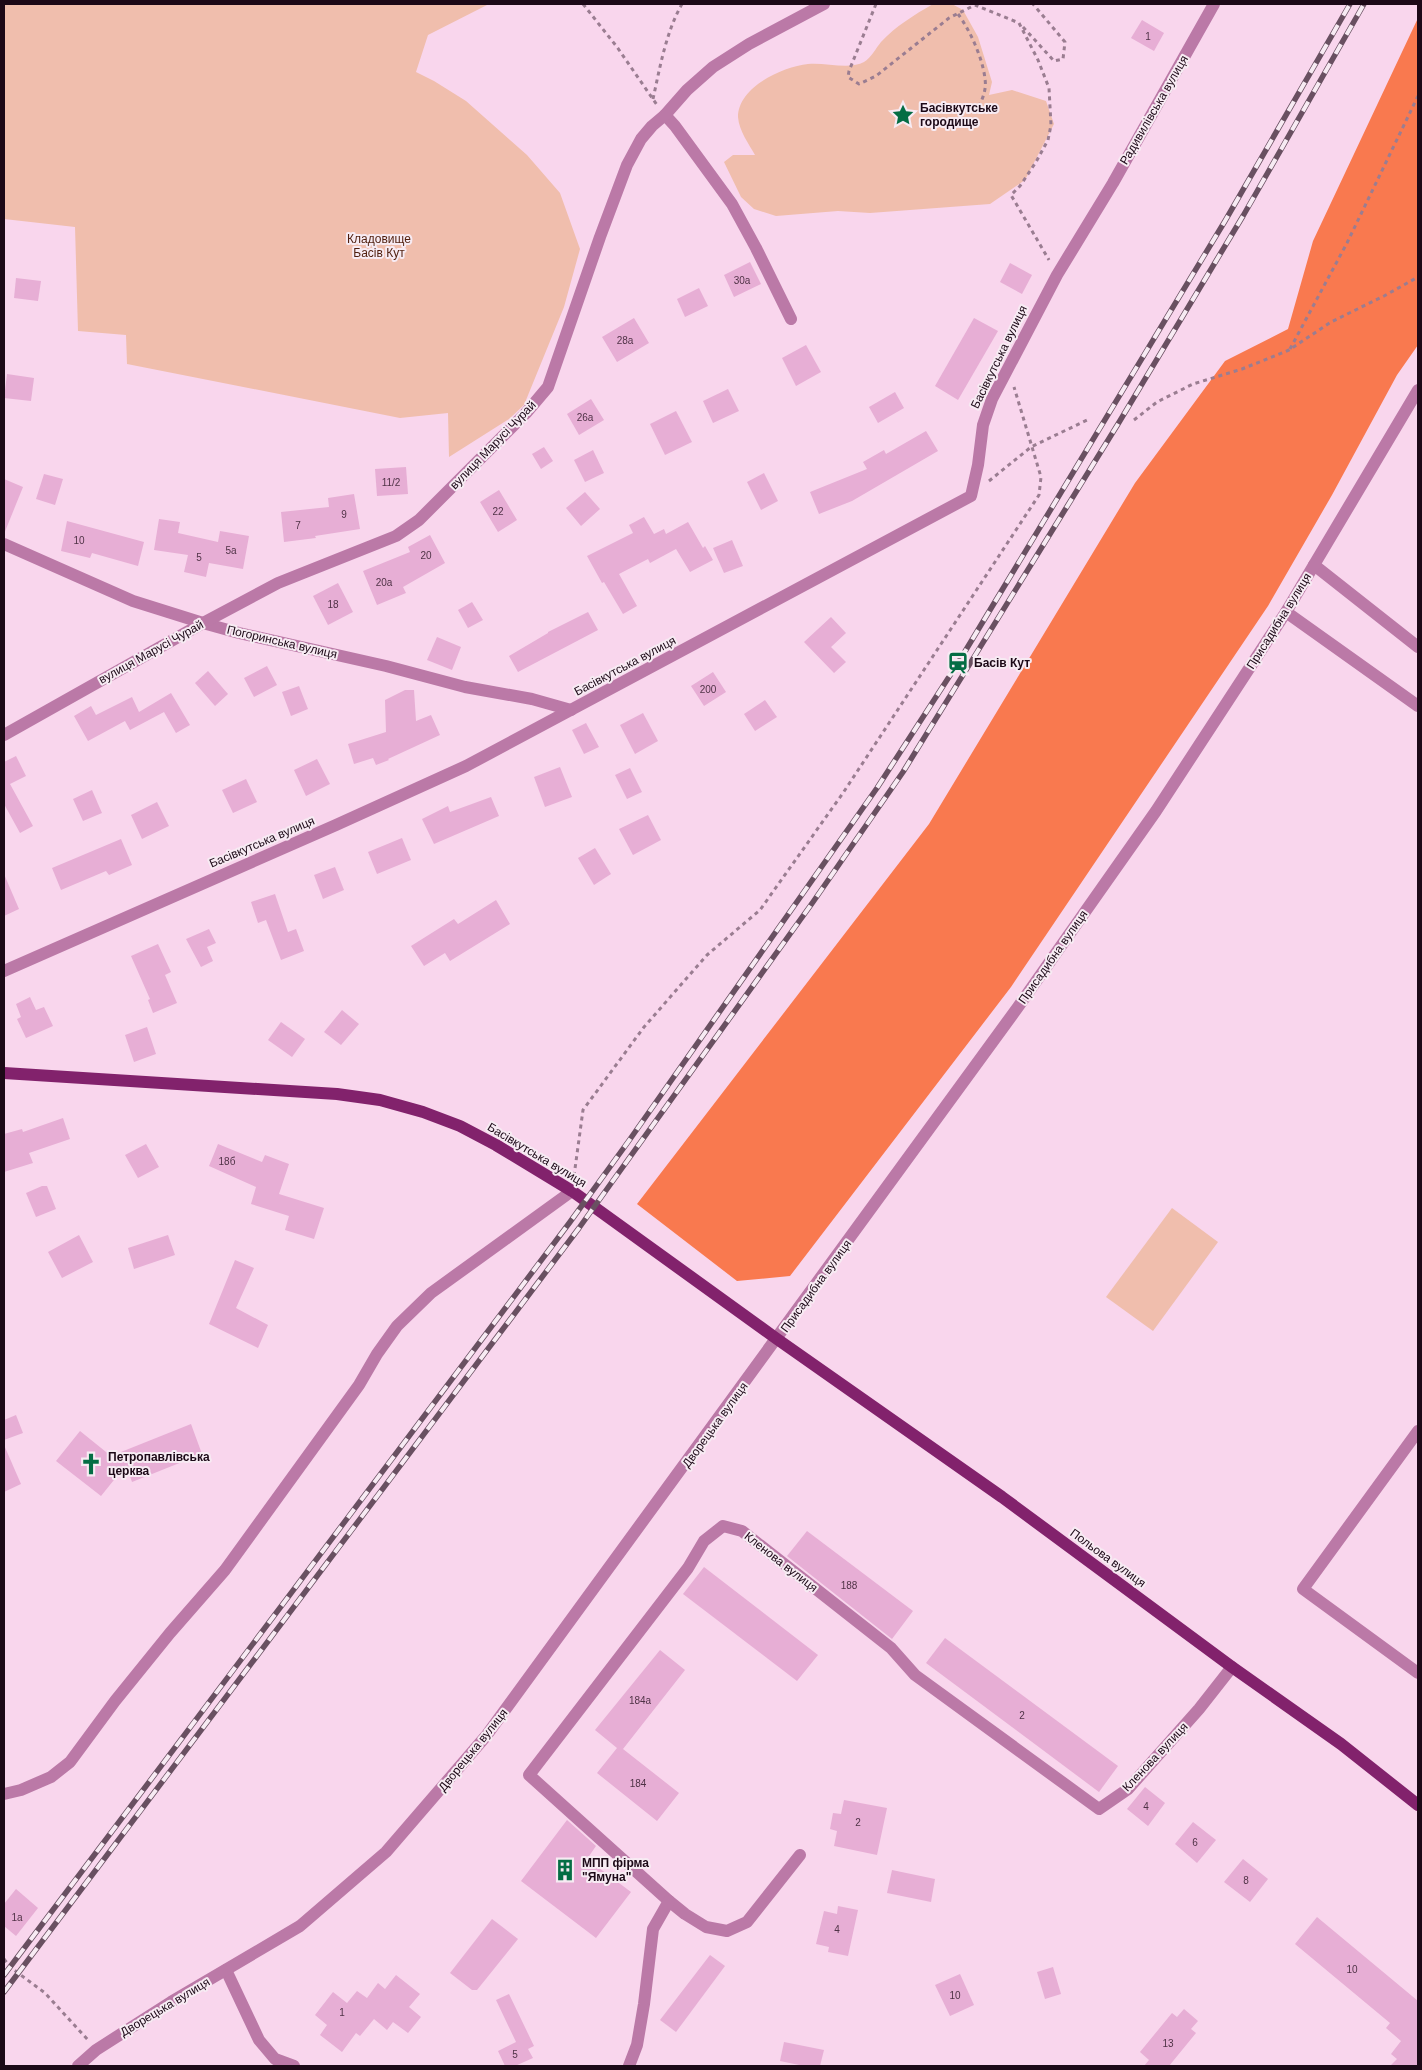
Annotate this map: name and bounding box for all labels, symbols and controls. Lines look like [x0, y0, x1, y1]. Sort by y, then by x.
house number: 1 [1145, 31, 1151, 42]
street label: Радивилівська вулиця [1117, 53, 1191, 167]
place label: Басівкутське городище [920, 101, 998, 129]
place icon: Басівкутське городище [890, 102, 916, 128]
park label: Кладовище Басів Кут [347, 232, 411, 260]
house number: 30а [734, 275, 751, 286]
street label: Басівкутська вулиця [968, 303, 1030, 411]
house number: 28а [617, 335, 634, 346]
street label: вулиця Марусі Чурай [447, 398, 539, 492]
house number: 26а [577, 412, 594, 423]
house number: 11/2 [382, 477, 401, 488]
house number: 22 [492, 506, 504, 517]
house number: 9 [341, 509, 347, 520]
house number: 7 [295, 520, 301, 531]
house number: 10 [73, 535, 85, 546]
house number: 5а [225, 545, 237, 556]
house number: 20 [420, 550, 432, 561]
house number: 5 [196, 552, 202, 563]
street label: Присадибна вулиця [1244, 570, 1314, 672]
house number: 20а [376, 577, 393, 588]
house number: 18 [327, 599, 339, 610]
street label: вулиця Марусі Чурай [96, 617, 206, 687]
street label: Погоринська вулиця [225, 622, 339, 662]
street label: Басівкутська вулиця [572, 633, 678, 699]
station icon: Басів Кут [945, 650, 971, 676]
place label: Басів Кут [974, 656, 1030, 670]
house number: 200 [700, 684, 717, 695]
street label: Басівкутська вулиця [207, 813, 317, 871]
street label: Присадибна вулиця [1015, 908, 1091, 1006]
street label: Басівкутська вулиця [485, 1120, 589, 1190]
house number: 18б [219, 1156, 236, 1167]
street label: Присадибна вулиця [778, 1237, 854, 1335]
street label: Дворецька вулиця [679, 1380, 751, 1470]
place label: Петропавлівська церква [108, 1450, 210, 1478]
church icon: Петропавлівська церква [78, 1451, 104, 1477]
street label: Польова вулиця [1067, 1526, 1149, 1590]
street label: Кленова вулиця [742, 1529, 820, 1595]
house number: 188 [841, 1580, 858, 1591]
house number: 184а [629, 1695, 652, 1706]
street label: Дворецька вулиця [435, 1706, 511, 1794]
house number: 2 [1019, 1710, 1025, 1721]
street label: Кленова вулиця [1119, 1720, 1191, 1794]
house number: 184 [630, 1778, 647, 1789]
house number: 4 [1143, 1801, 1149, 1812]
house number: 2 [855, 1817, 861, 1828]
house number: 6 [1192, 1837, 1198, 1848]
place label: МПП фірма "Ямуна" [582, 1856, 649, 1884]
building icon: МПП фірма "Ямуна" [552, 1857, 578, 1883]
house number: 8 [1243, 1875, 1249, 1886]
house number: 1а [11, 1912, 23, 1923]
house number: 4 [834, 1924, 840, 1935]
house number: 10 [1346, 1964, 1358, 1975]
street label: Дворецька вулиця [118, 1975, 212, 2039]
house number: 10 [949, 1990, 961, 2001]
house number: 1 [339, 2007, 345, 2018]
house number: 13 [1162, 2038, 1174, 2049]
house number: 5 [512, 2049, 518, 2060]

